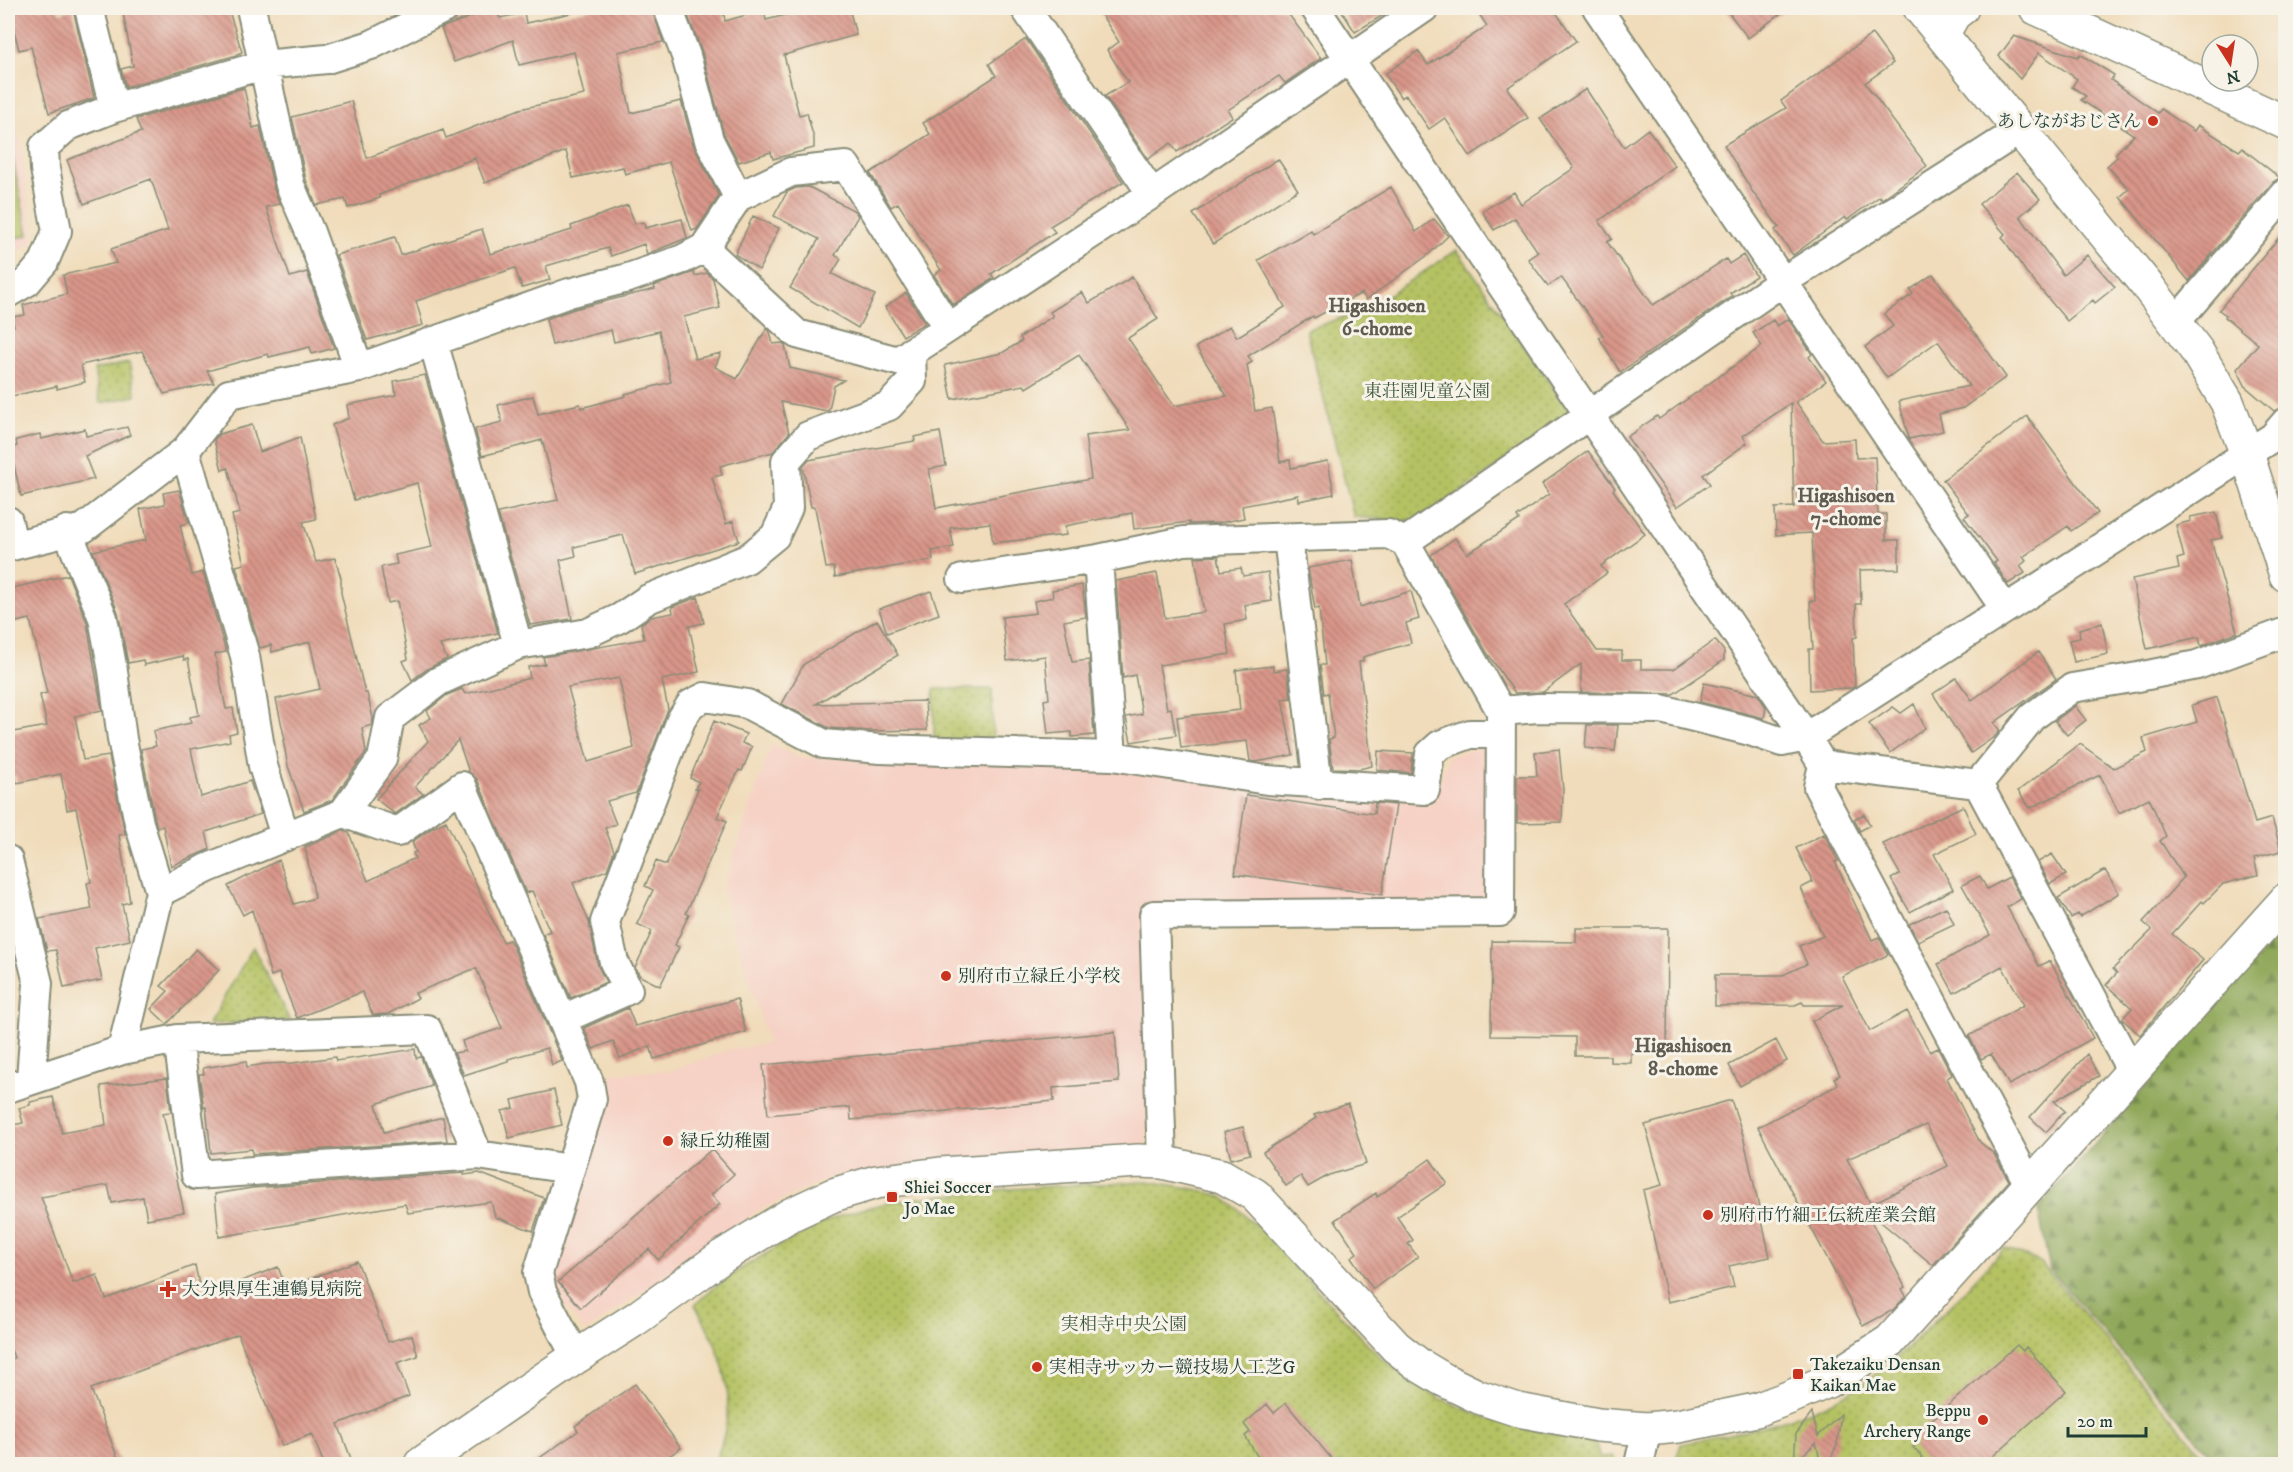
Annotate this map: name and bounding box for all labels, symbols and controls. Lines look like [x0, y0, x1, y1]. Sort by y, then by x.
north arrow [2200, 33, 2260, 93]
text: N [2224, 66, 2241, 88]
place label: あしながおじさん [1997, 111, 2141, 133]
marker: あしながおじさん [2146, 114, 2160, 128]
district label: Higashisoen 6-chome [1328, 294, 1426, 342]
park label: 東荘園児童公園 [1364, 381, 1490, 403]
district label: Higashisoen 7-chome [1797, 484, 1895, 532]
place label: 別府市立緑丘小学校 [958, 966, 1120, 988]
marker: 別府市立緑丘小学校 [939, 969, 953, 983]
district label: Higashisoen 8-chome [1634, 1034, 1732, 1082]
place label: 緑丘幼稚園 [680, 1131, 770, 1153]
marker: 緑丘幼稚園 [661, 1134, 675, 1148]
place label: Shiei Soccer Jo Mae [902, 1177, 992, 1220]
marker: Shiei Soccer Jo Mae [885, 1190, 899, 1204]
place label: 別府市竹細工伝統産業会館 [1720, 1205, 1936, 1227]
marker: 別府市竹細工伝統産業会館 [1701, 1208, 1715, 1222]
place label: 大分県厚生連鶴見病院 [182, 1279, 362, 1301]
marker: 大分県厚生連鶴見病院 [159, 1280, 177, 1298]
park label: 実相寺中央公園 [1061, 1314, 1187, 1336]
place label: Takezaiku Densan Kaikan Mae [1810, 1354, 1941, 1397]
place label: 実相寺サッカー競技場人工芝G [1049, 1357, 1296, 1379]
marker: 実相寺サッカー競技場人工芝G [1030, 1360, 1044, 1374]
marker: Takezaiku Densan Kaikan Mae [1791, 1367, 1805, 1381]
place label: Beppu Archery Range [1864, 1400, 1971, 1443]
scale bar [2068, 1400, 2146, 1438]
text: 20 m [2077, 1411, 2113, 1433]
marker: Beppu Archery Range [1976, 1413, 1990, 1427]

